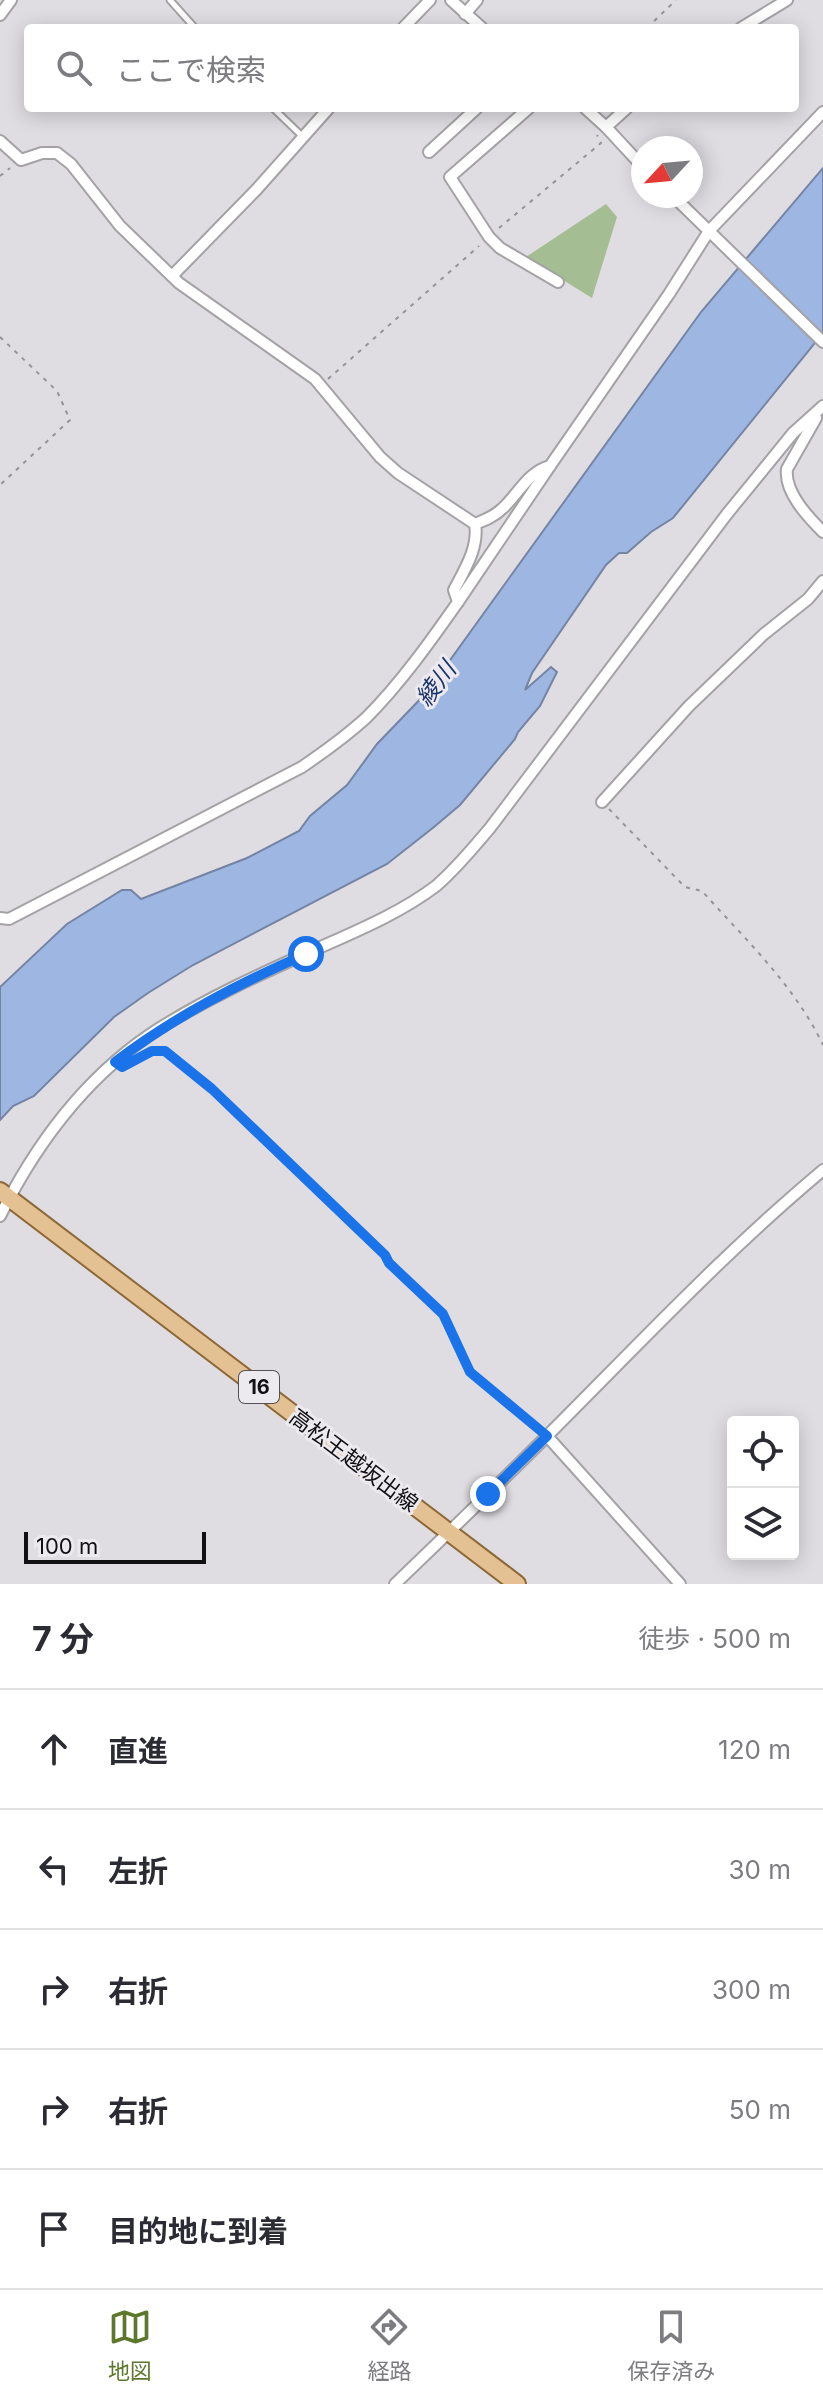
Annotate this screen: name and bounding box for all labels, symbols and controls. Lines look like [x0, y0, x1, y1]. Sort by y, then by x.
search box [24, 24, 799, 112]
icon: search [52, 46, 96, 90]
text: ここで検索 [116, 52, 266, 88]
north arrow [631, 136, 703, 208]
water label: 綾川 [410, 653, 463, 712]
route start [288, 936, 324, 972]
road number: 16 [239, 1371, 279, 1403]
street label: 高松王越坂出線 [285, 1403, 423, 1517]
map controls [727, 1416, 799, 1560]
button: locate [727, 1416, 799, 1488]
route end [470, 1476, 506, 1512]
button: layers [727, 1488, 799, 1560]
scale bar [24, 1528, 206, 1564]
text: 100 m [36, 1533, 98, 1559]
text: 7 分 [32, 1618, 94, 1659]
text: 徒歩 · 500 m [638, 1623, 791, 1654]
icon: ahead [32, 1727, 76, 1771]
text: 直進 [108, 1733, 168, 1769]
text: 120 m [718, 1734, 791, 1765]
icon: left [32, 1847, 76, 1891]
text: 左折 [108, 1853, 168, 1889]
text: 30 m [728, 1854, 791, 1885]
icon: right [32, 1967, 76, 2011]
text: 右折 [108, 1973, 168, 2009]
text: 300 m [712, 1974, 791, 2005]
icon: right [32, 2087, 76, 2131]
text: 右折 [108, 2093, 168, 2129]
text: 50 m [729, 2094, 791, 2125]
icon: arrive [32, 2207, 76, 2251]
text: 目的地に到着 [108, 2213, 288, 2249]
tab: 地図 [108, 2305, 152, 2385]
tab: 経路 [367, 2305, 411, 2385]
tab: 保存済み [627, 2305, 715, 2385]

